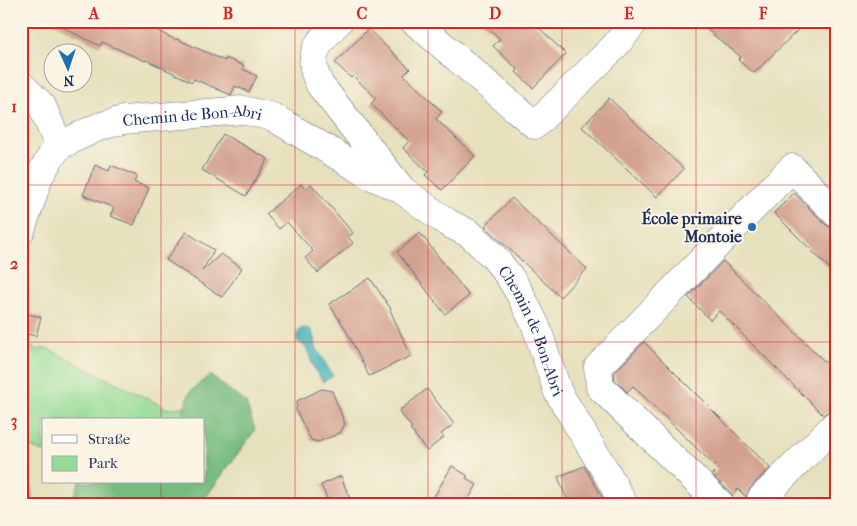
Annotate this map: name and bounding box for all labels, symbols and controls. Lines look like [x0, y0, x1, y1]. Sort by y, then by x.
text: A [88, 4, 100, 23]
text: B [223, 4, 233, 23]
text: C [357, 4, 368, 23]
text: D [489, 4, 501, 23]
text: E [624, 4, 634, 23]
text: F [758, 4, 768, 23]
north arrow [42, 42, 92, 92]
text: N [63, 72, 74, 89]
text: 1 [11, 97, 17, 116]
street label: Chemin de Bon-Abri [122, 101, 264, 130]
place label: École primaire Montoie [641, 208, 742, 246]
marker: École primaire Montoie [746, 221, 758, 233]
text: 2 [10, 254, 18, 273]
street label: Chemin de Bon-Abri [494, 262, 567, 400]
text: 3 [11, 411, 17, 431]
legend [42, 418, 205, 484]
text: Straße [88, 430, 131, 448]
text: Park [88, 454, 118, 472]

